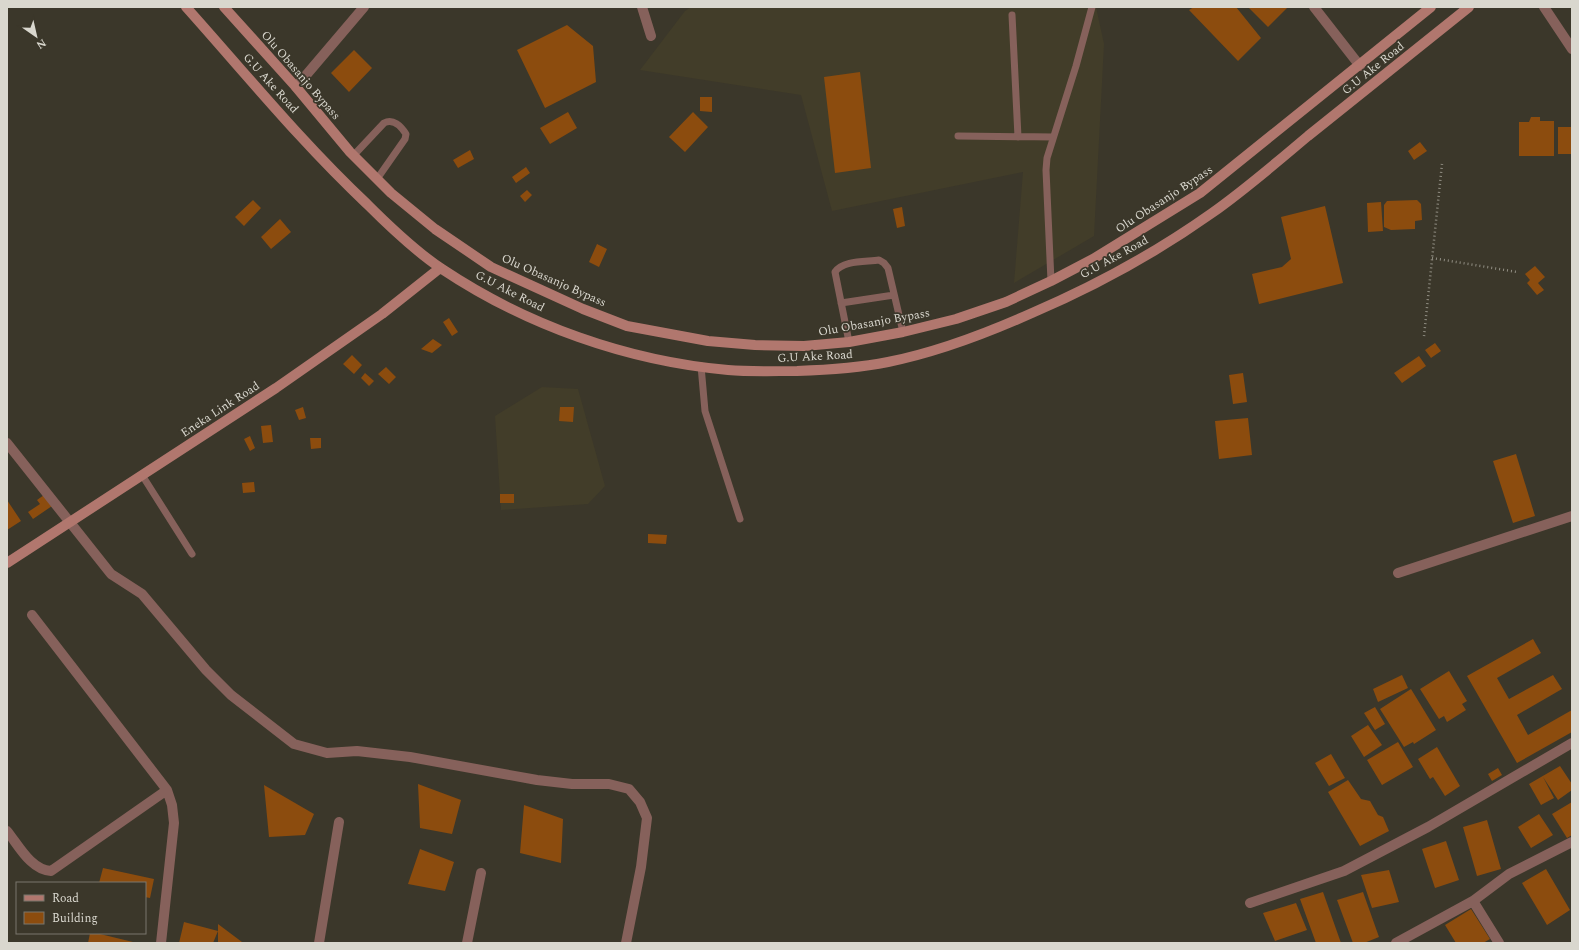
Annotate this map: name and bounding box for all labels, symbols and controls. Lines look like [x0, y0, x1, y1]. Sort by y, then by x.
north arrow [16, 16, 56, 56]
street label: Olu Obasanjo Bypass [256, 26, 345, 124]
text: N [33, 34, 50, 53]
street label: G.U Ake Road [1338, 37, 1409, 100]
street label: G.U Ake Road [238, 49, 303, 118]
street label: Olu Obasanjo Bypass [1112, 161, 1217, 238]
street label: G.U Ake Road [1077, 231, 1152, 284]
street label: Olu Obasanjo Bypass [498, 249, 609, 312]
street label: G.U Ake Road [472, 266, 548, 317]
street label: Olu Obasanjo Bypass [817, 303, 931, 342]
street label: G.U Ake Road [777, 345, 854, 368]
street label: Eneka Link Road [177, 376, 264, 442]
legend [16, 882, 146, 934]
text: Road [52, 889, 79, 908]
text: Building [52, 909, 98, 928]

